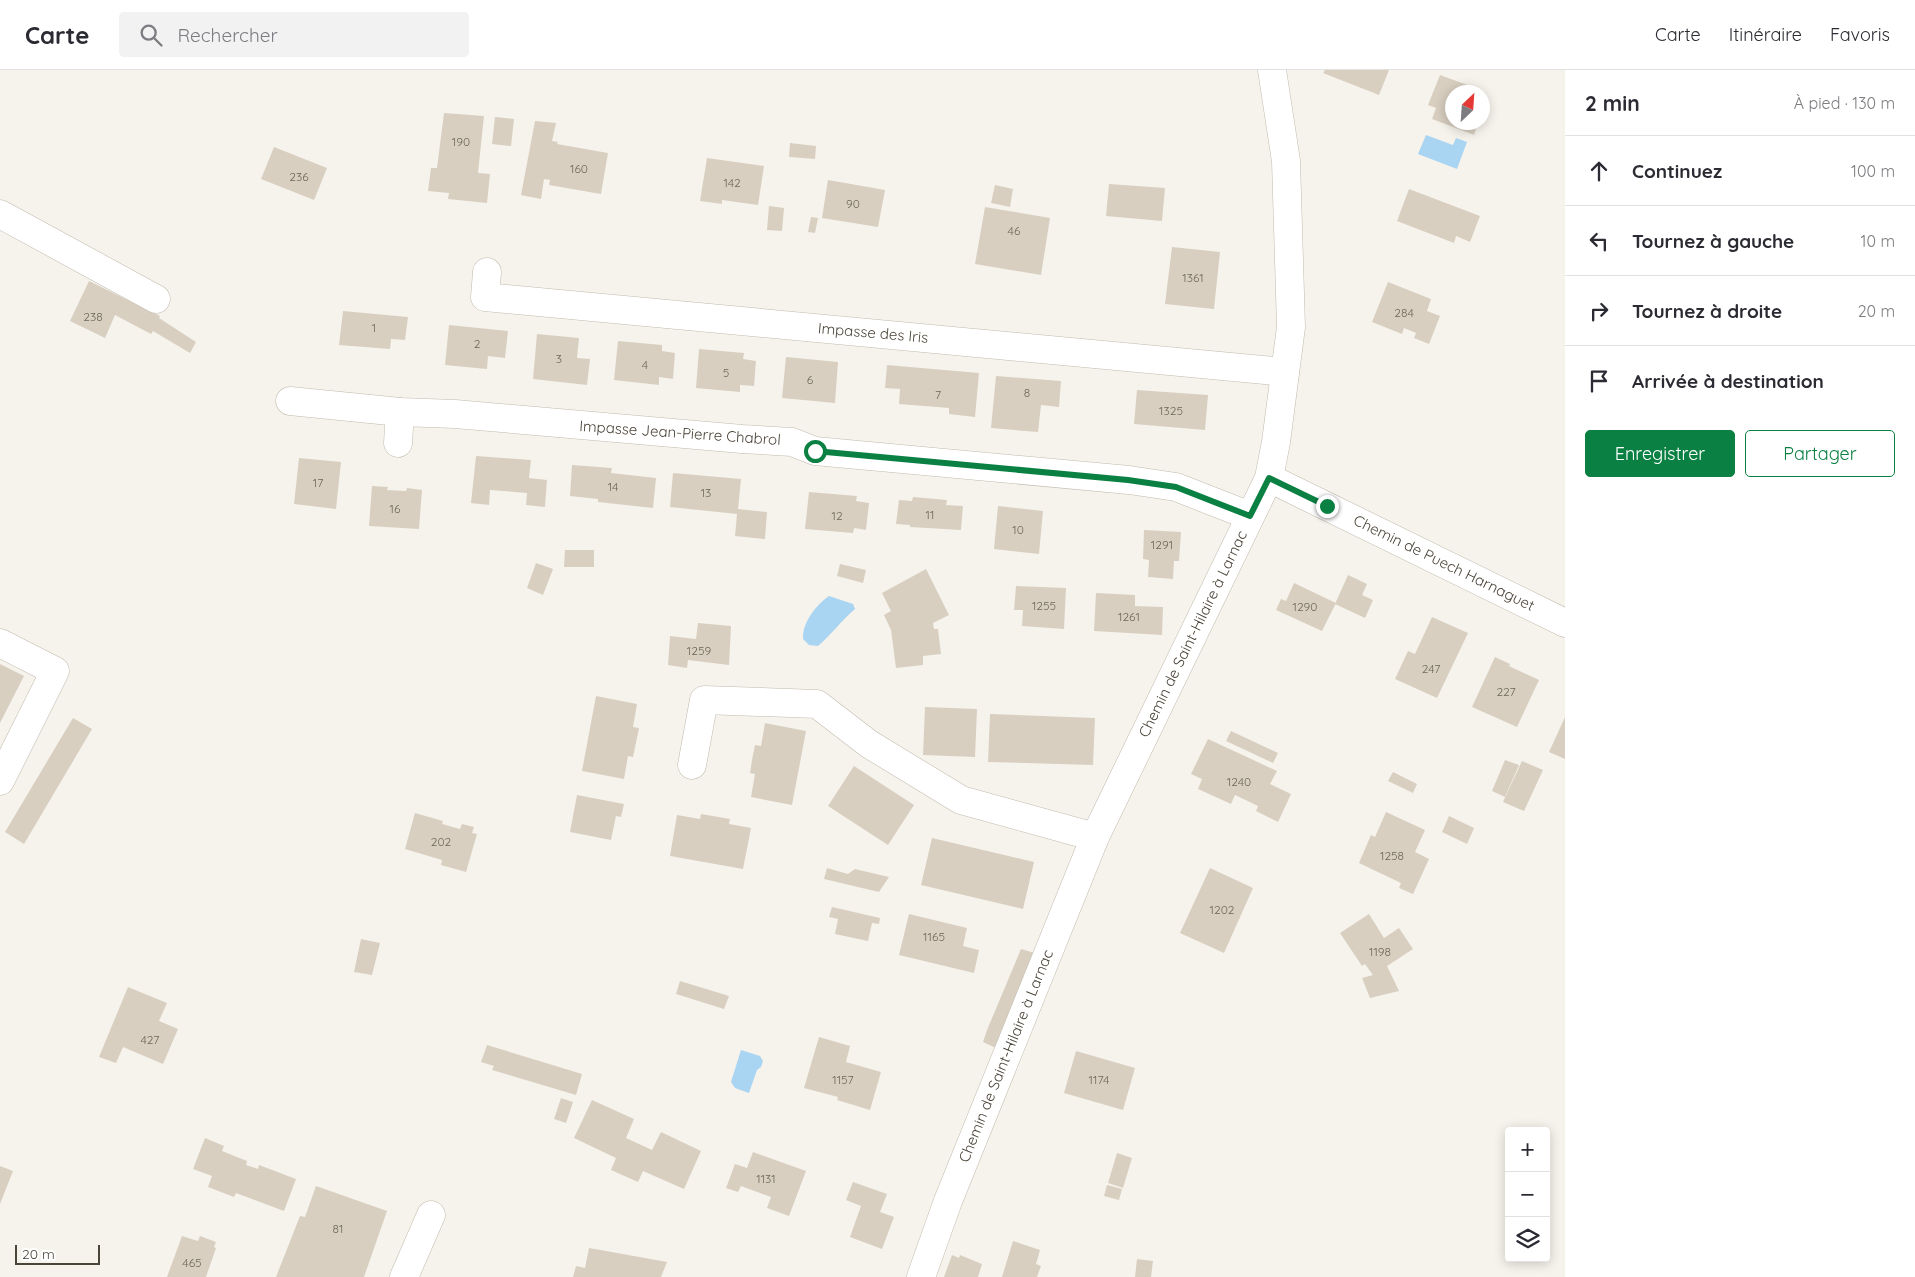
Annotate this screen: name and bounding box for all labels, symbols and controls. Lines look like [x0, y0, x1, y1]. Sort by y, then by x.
search box [119, 12, 469, 57]
text: Carte [25, 20, 89, 50]
icon: search [137, 21, 165, 49]
text: Rechercher [177, 23, 278, 47]
text: Carte [1655, 23, 1701, 46]
text: Itinéraire [1729, 23, 1802, 46]
text: Favoris [1830, 23, 1890, 46]
north arrow [1445, 85, 1490, 130]
text: 2 min [1585, 90, 1640, 116]
text: À pied · 130 m [1794, 93, 1895, 113]
house number: 190 [452, 134, 470, 149]
icon: ahead [1585, 157, 1613, 185]
text: Continuez [1632, 159, 1722, 183]
house number: 160 [570, 161, 588, 176]
text: 100 m [1851, 161, 1895, 181]
house number: 236 [289, 169, 309, 184]
house number: 142 [723, 175, 741, 190]
house number: 90 [846, 196, 860, 211]
house number: 46 [1008, 223, 1021, 238]
icon: left [1585, 227, 1613, 255]
text: Tournez à gauche [1632, 229, 1794, 253]
text: 10 m [1861, 231, 1895, 251]
house number: 1361 [1182, 270, 1204, 285]
icon: right [1585, 297, 1613, 325]
text: Tournez à droite [1632, 299, 1782, 323]
text: 20 m [1858, 301, 1895, 321]
house number: 284 [1394, 305, 1414, 320]
house number: 238 [83, 309, 103, 324]
street label: Impasse des Iris [817, 318, 929, 347]
house number: 1 [372, 320, 376, 335]
house number: 2 [474, 336, 481, 351]
house number: 3 [556, 351, 562, 366]
house number: 4 [642, 357, 648, 372]
house number: 5 [723, 365, 729, 380]
icon: arrive [1585, 367, 1613, 395]
text: Arrivée à destination [1632, 369, 1824, 393]
house number: 6 [807, 372, 814, 387]
house number: 8 [1024, 385, 1030, 400]
house number: 7 [935, 387, 941, 402]
house number: 1325 [1159, 403, 1183, 418]
street label: Impasse Jean-Pierre Chabrol [579, 416, 781, 449]
button: Enregistrer [1585, 430, 1735, 477]
button: Partager [1745, 430, 1895, 477]
route start [804, 440, 827, 463]
house number: 17 [313, 475, 323, 490]
house number: 14 [608, 479, 618, 494]
house number: 13 [701, 485, 711, 500]
route end [1316, 495, 1339, 518]
house number: 16 [390, 501, 401, 516]
house number: 11 [926, 507, 934, 522]
house number: 12 [831, 508, 843, 523]
street label: Chemin de Puech Harnaguet [1351, 510, 1538, 615]
house number: 10 [1012, 522, 1024, 537]
street label: Chemin de Saint-Hilaire à Larnac [1134, 527, 1251, 740]
house number: 1291 [1151, 537, 1173, 552]
house number: 1255 [1032, 598, 1056, 613]
house number: 1290 [1293, 599, 1317, 614]
house number: 1261 [1118, 609, 1140, 624]
house number: 1259 [687, 643, 711, 658]
house number: 247 [1422, 661, 1440, 676]
house number: 227 [1496, 684, 1516, 699]
house number: 1240 [1227, 774, 1251, 789]
house number: 202 [431, 834, 452, 849]
house number: 1258 [1380, 848, 1404, 863]
house number: 1202 [1210, 902, 1235, 917]
house number: 1165 [923, 929, 945, 944]
house number: 1198 [1369, 944, 1391, 959]
street label: Chemin de Saint-Hilaire à Larnac [954, 946, 1057, 1165]
house number: 427 [141, 1032, 159, 1047]
house number: 1157 [832, 1072, 854, 1087]
house number: 1174 [1089, 1072, 1109, 1087]
map controls [1505, 1127, 1550, 1262]
button: + [1505, 1127, 1550, 1172]
house number: 1131 [756, 1171, 776, 1186]
button: − [1505, 1172, 1550, 1217]
button: layers [1505, 1217, 1550, 1262]
house number: 81 [333, 1221, 343, 1236]
scale bar [15, 1242, 100, 1265]
text: 20 m [22, 1245, 55, 1263]
house number: 465 [182, 1255, 202, 1270]

